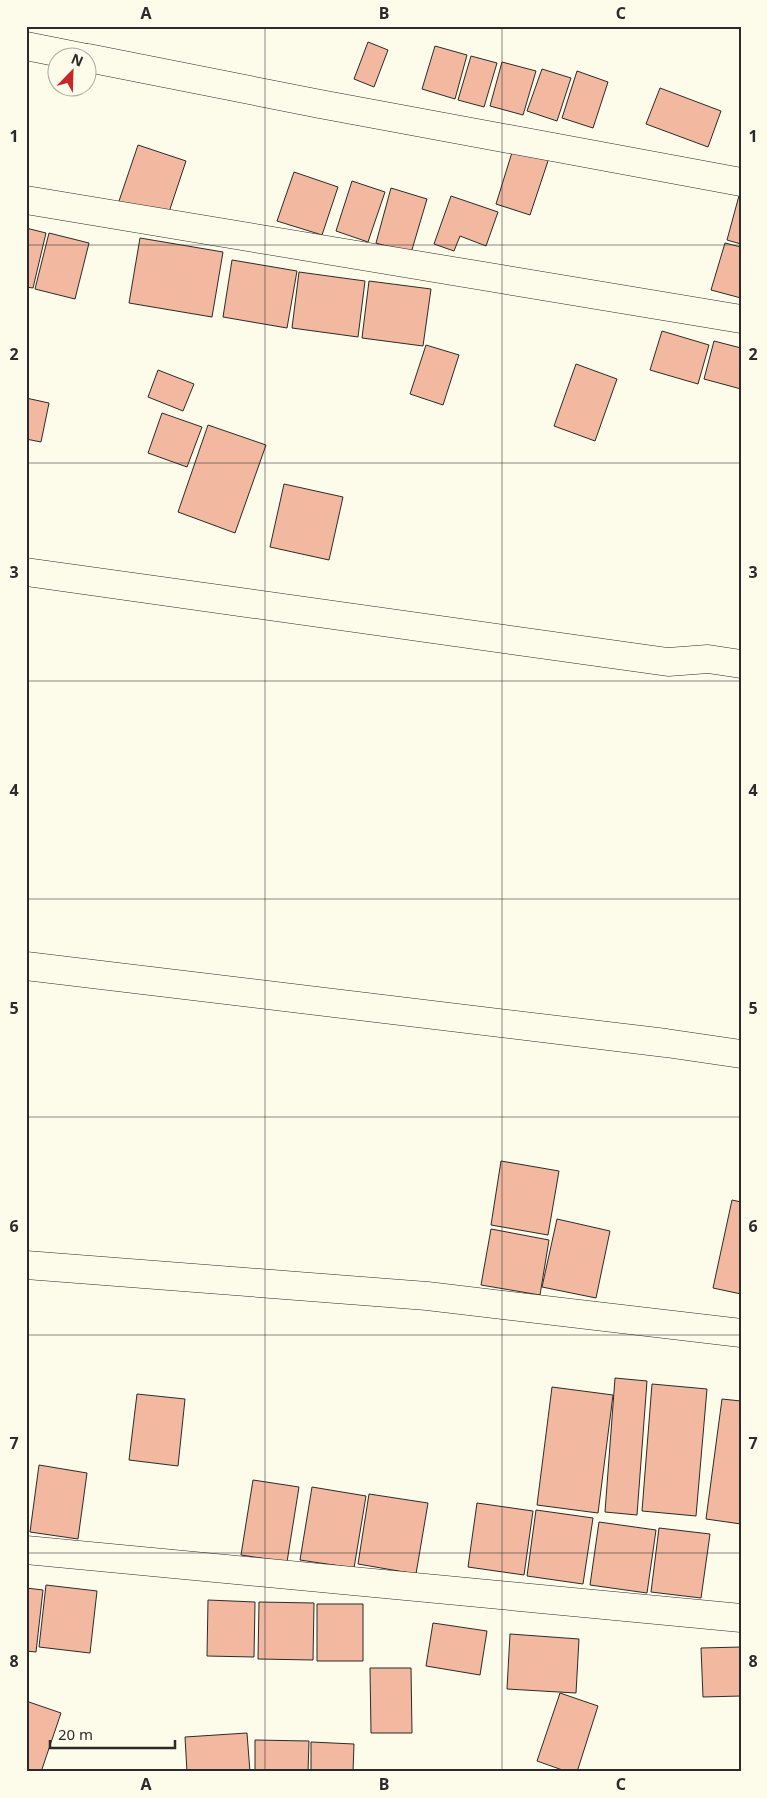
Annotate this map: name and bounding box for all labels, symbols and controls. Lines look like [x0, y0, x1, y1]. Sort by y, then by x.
text: A [140, 2, 152, 24]
text: B [379, 2, 389, 24]
text: C [616, 2, 626, 24]
north arrow [48, 48, 98, 98]
text: N [68, 49, 86, 71]
text: 1 [9, 125, 19, 147]
text: 1 [748, 125, 758, 147]
text: 2 [9, 343, 19, 365]
text: 2 [748, 343, 758, 365]
text: 3 [9, 561, 19, 583]
text: 3 [748, 561, 758, 583]
text: 4 [9, 779, 19, 801]
text: 4 [748, 779, 758, 801]
text: 5 [9, 997, 19, 1019]
text: 5 [748, 997, 758, 1019]
text: 6 [9, 1215, 19, 1237]
text: 6 [748, 1215, 758, 1237]
text: 7 [9, 1432, 19, 1454]
text: 7 [748, 1432, 758, 1454]
text: 8 [9, 1650, 19, 1672]
text: 8 [748, 1650, 758, 1672]
scale bar [50, 1718, 175, 1750]
text: 20 m [58, 1724, 93, 1744]
text: A [140, 1773, 152, 1795]
text: B [379, 1773, 389, 1795]
text: C [616, 1773, 626, 1795]

